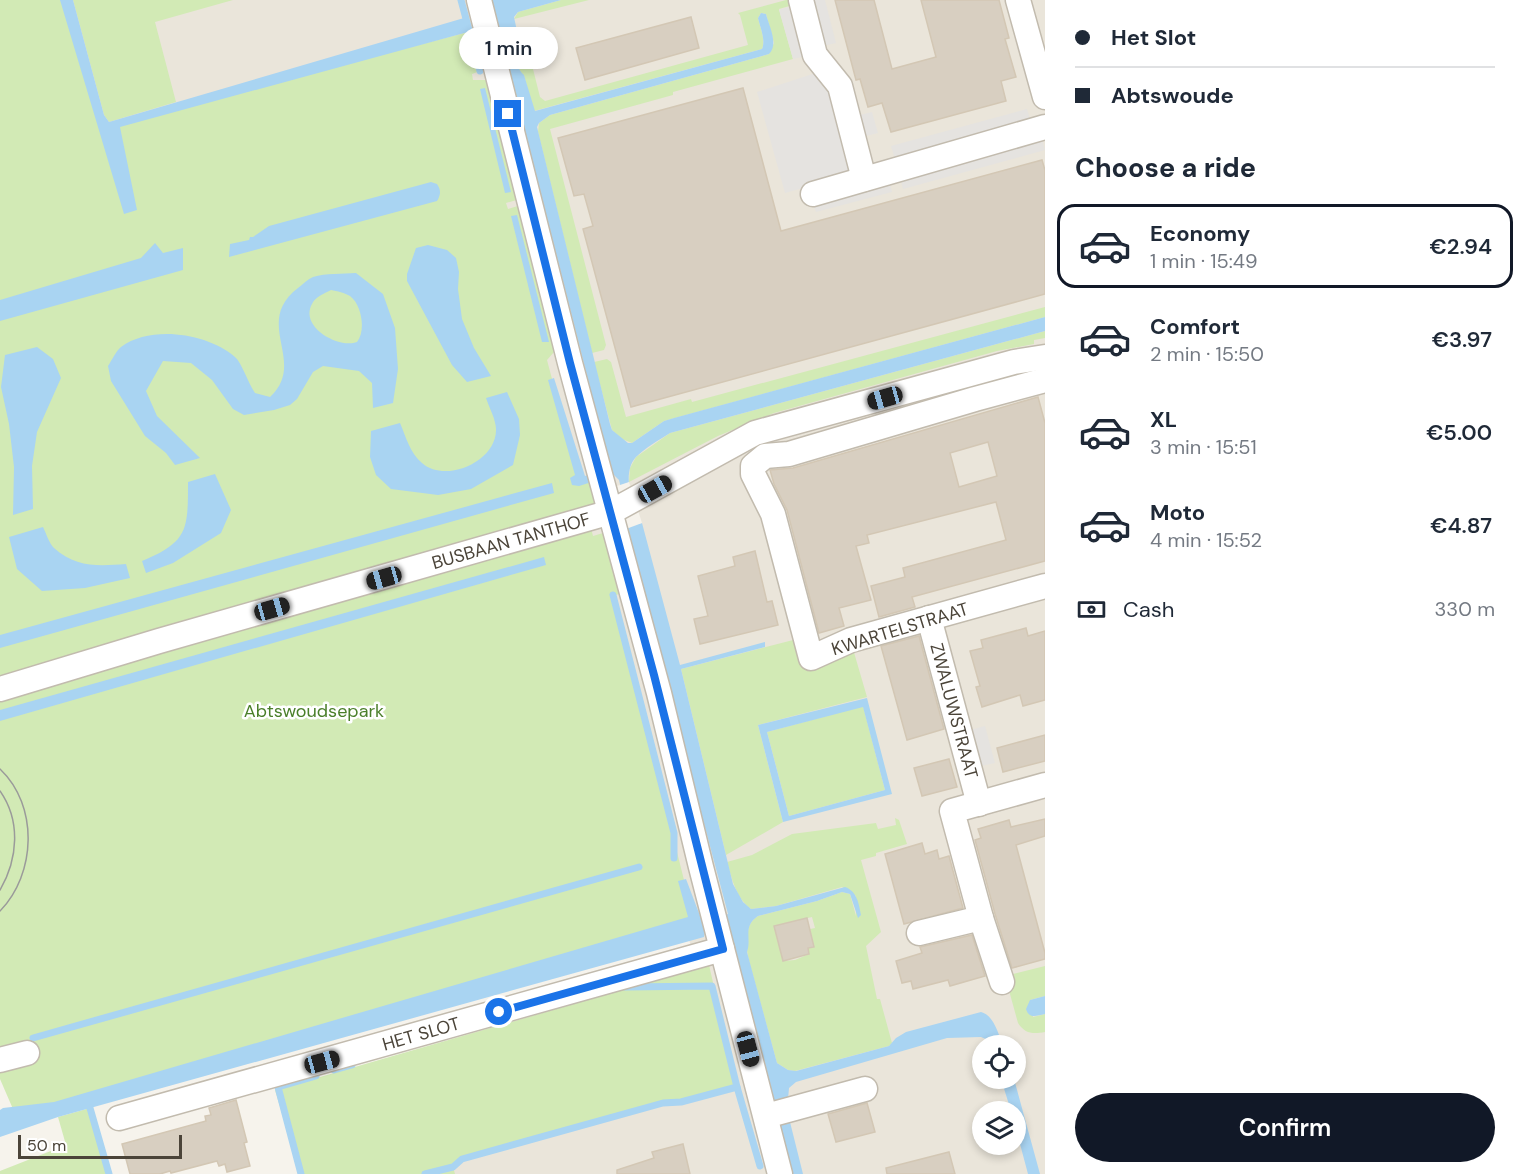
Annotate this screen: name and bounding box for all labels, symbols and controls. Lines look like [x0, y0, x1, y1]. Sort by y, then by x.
text: Het Slot [1111, 23, 1196, 52]
callout: 1 min [458, 27, 558, 69]
text: 1 min [485, 35, 532, 61]
text: Abtswoude [1111, 81, 1234, 110]
route end [494, 100, 521, 127]
text: Choose a ride [1075, 150, 1256, 185]
icon: car [1078, 219, 1132, 273]
text: Economy [1150, 219, 1250, 248]
text: €2.94 [1430, 232, 1492, 261]
text: 1 min · 15:49 [1150, 248, 1257, 274]
icon: car [1078, 312, 1132, 366]
text: Comfort [1150, 312, 1240, 341]
text: €3.97 [1432, 325, 1492, 354]
text: 2 min · 15:50 [1150, 341, 1264, 367]
car [865, 384, 905, 412]
icon: car [1078, 405, 1132, 459]
text: XL [1150, 405, 1177, 434]
text: €5.00 [1426, 418, 1492, 447]
text: 3 min · 15:51 [1150, 434, 1257, 460]
car [635, 472, 675, 506]
icon: car [1078, 498, 1132, 552]
text: Moto [1150, 498, 1205, 527]
street label: BUSBAAN TANTHOF [429, 507, 593, 575]
text: €4.87 [1430, 511, 1492, 540]
text: 4 min · 15:52 [1150, 527, 1262, 553]
car [364, 564, 404, 592]
icon: cash [1075, 593, 1108, 626]
car [252, 595, 292, 623]
text: Cash [1123, 595, 1174, 624]
text: 330 m [1435, 596, 1495, 622]
street label: KWARTELSTRAAT [829, 597, 971, 661]
street label: ZWALUWSTRAAT [924, 641, 984, 781]
park label: Abtswoudsepark [244, 699, 384, 723]
route start [485, 998, 512, 1025]
street label: HET SLOT [380, 1012, 462, 1056]
car [735, 1029, 761, 1069]
map controls [972, 1035, 1026, 1155]
button: locate [972, 1035, 1026, 1089]
car [302, 1049, 342, 1075]
button: Confirm [1075, 1093, 1495, 1162]
button: layers [972, 1101, 1026, 1155]
scale bar [18, 1132, 182, 1160]
text: 50 m [27, 1135, 66, 1156]

